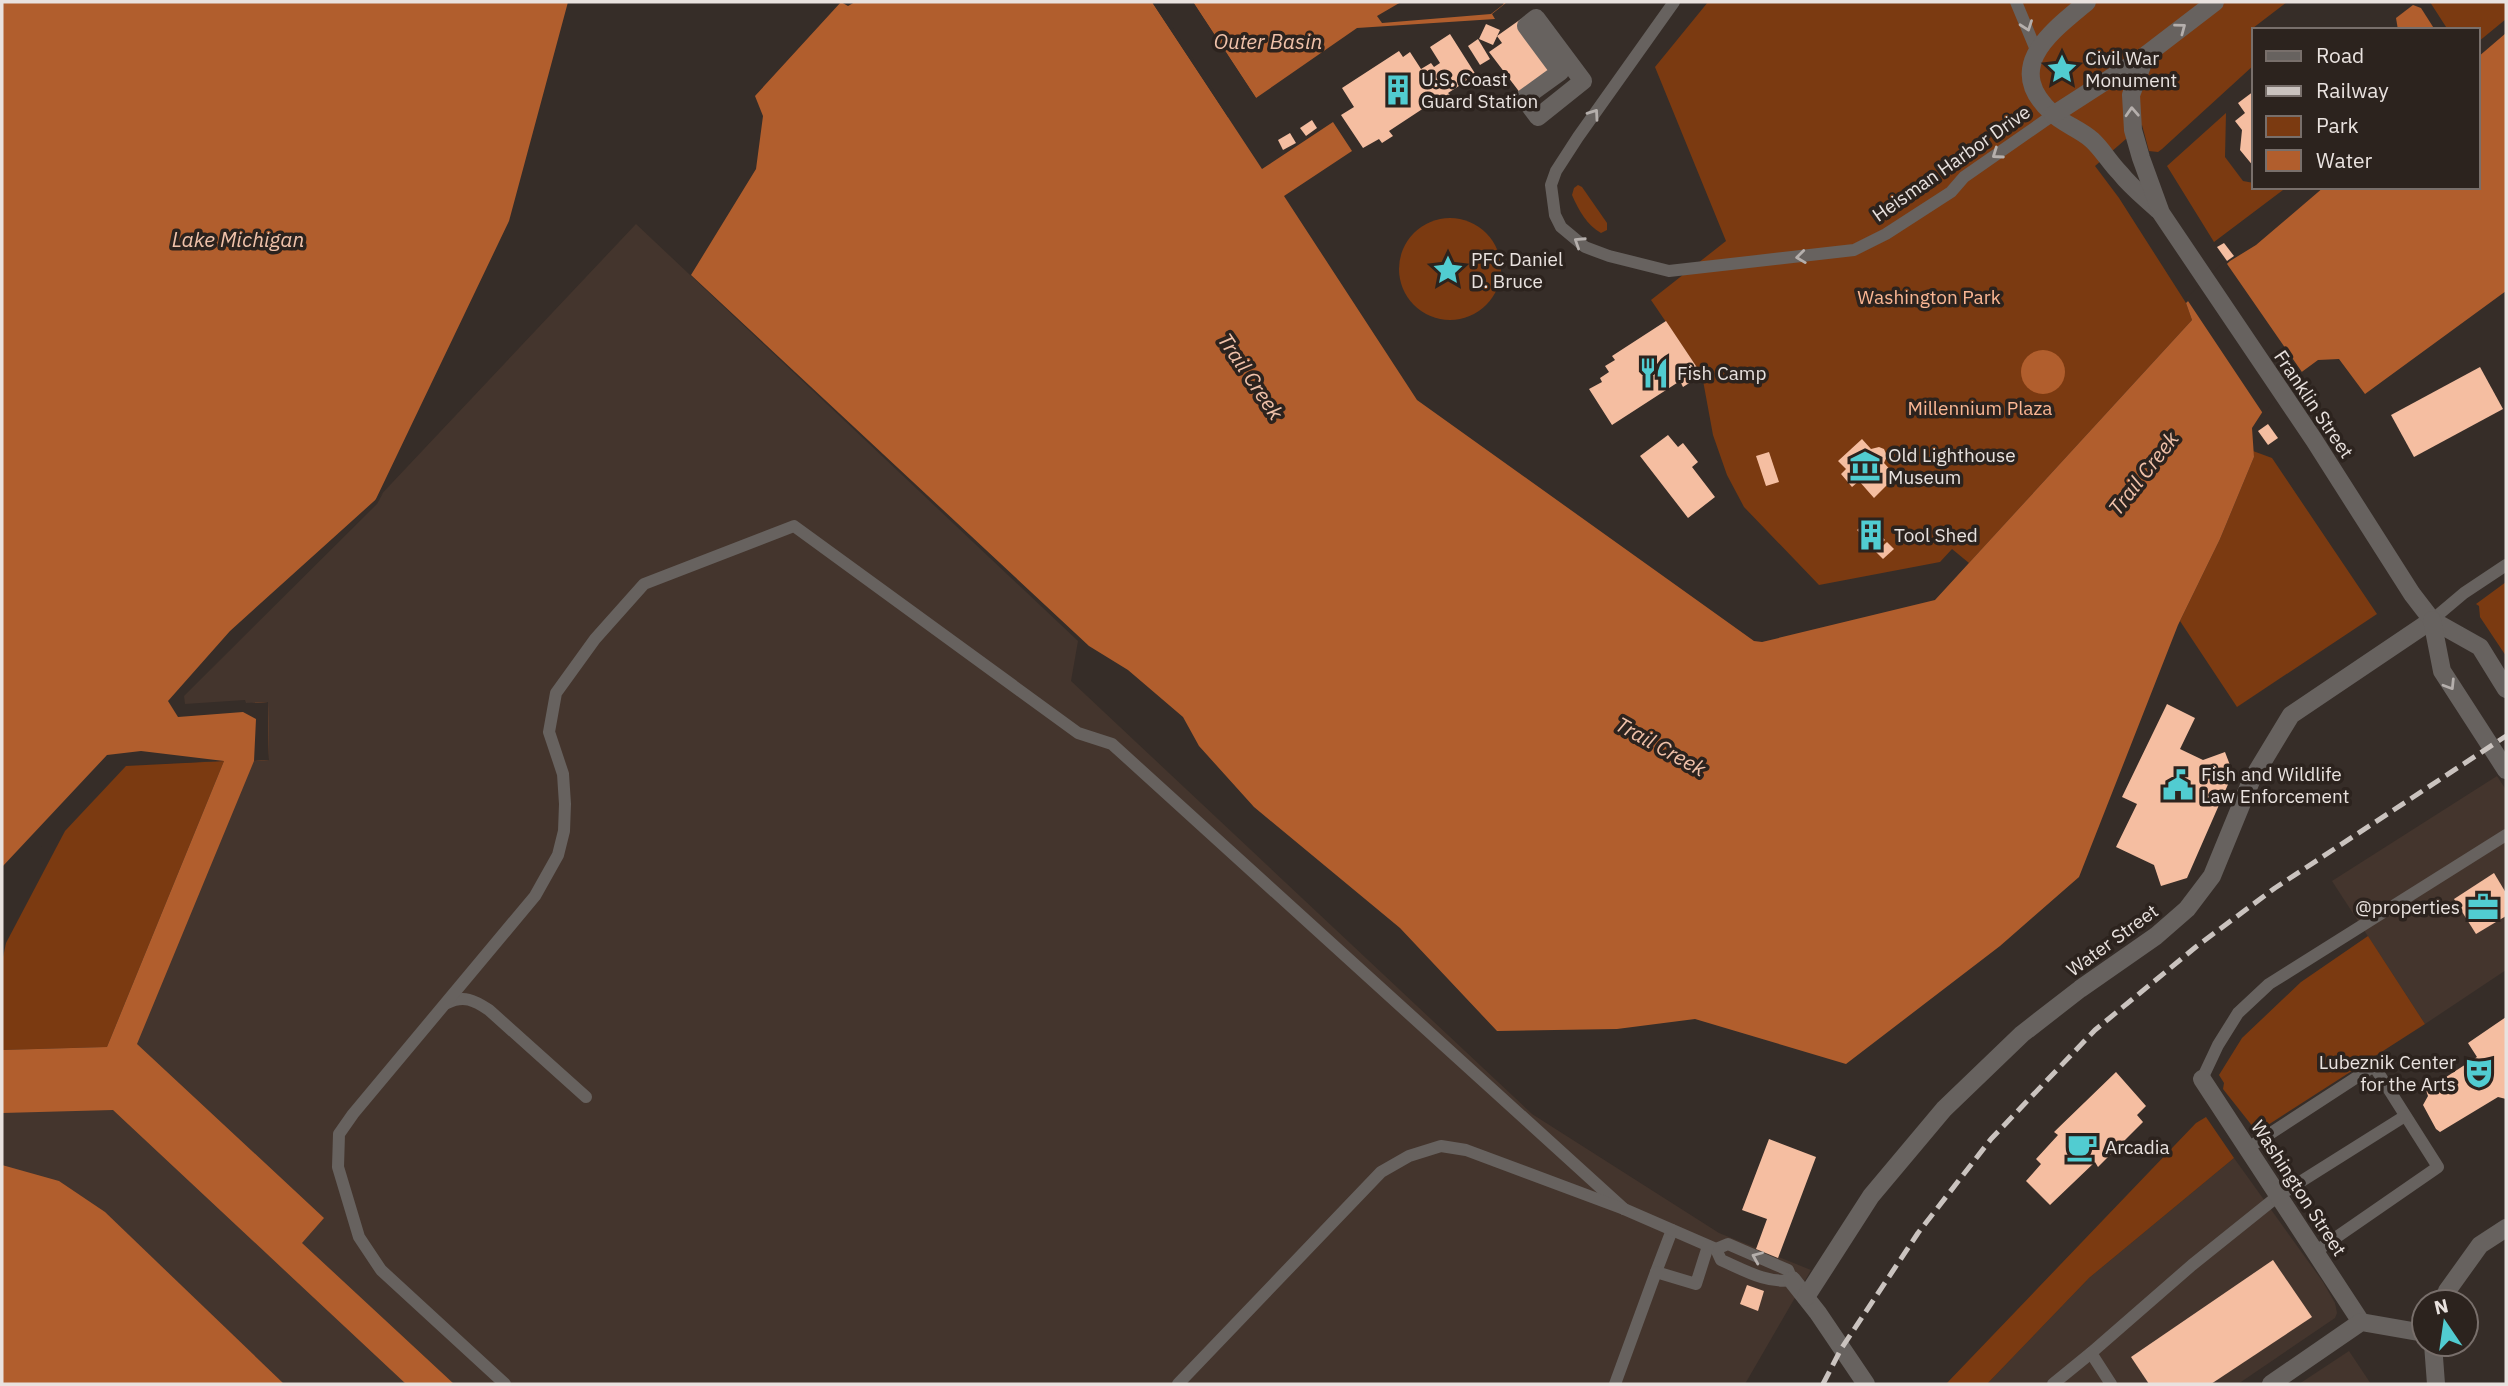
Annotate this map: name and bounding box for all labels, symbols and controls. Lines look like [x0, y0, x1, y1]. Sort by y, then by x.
one-way arrow [2019, 19, 2033, 31]
one-way arrow [2173, 24, 2185, 37]
water label: Outer Basin [1214, 27, 1322, 55]
legend [2252, 28, 2480, 189]
text: Road [2316, 41, 2364, 69]
place label: Civil War Monument [2085, 46, 2177, 92]
place icon: Civil War Monument [2045, 52, 2079, 86]
place label: U.S. Coast Guard Station [1421, 67, 1538, 113]
building icon: U.S. Coast Guard Station [1381, 73, 1415, 107]
text: Railway [2316, 76, 2389, 104]
street label: Heisman Harbor Drive [1867, 99, 2035, 227]
one-way arrow [2125, 107, 2140, 118]
one-way arrow [1586, 109, 1598, 122]
text: Park [2316, 111, 2359, 139]
one-way arrow [1992, 146, 2005, 158]
text: Water [2316, 146, 2373, 174]
water label: Lake Michigan [172, 225, 304, 253]
one-way arrow [1574, 238, 1587, 250]
place label: PFC Daniel D. Bruce [1471, 247, 1563, 293]
one-way arrow [1795, 249, 1806, 264]
place icon: PFC Daniel D. Bruce [1431, 253, 1465, 287]
park label: Washington Park [1857, 285, 2001, 309]
water label: Trail Creek [1212, 327, 1291, 426]
street label: Franklin Street [2269, 345, 2359, 463]
restaurant icon: Fish Camp [1637, 356, 1671, 390]
place label: Fish Camp [1677, 361, 1766, 385]
park label: Millennium Plaza [1908, 396, 2052, 420]
water label: Trail Creek [2101, 425, 2185, 521]
place label: Old Lighthouse Museum [1888, 443, 2016, 489]
museum icon: Old Lighthouse Museum [1848, 449, 1882, 483]
building icon: Tool Shed [1854, 518, 1888, 552]
place label: Tool Shed [1894, 523, 1978, 547]
one-way arrow [2441, 677, 2454, 690]
water label: Trail Creek [1611, 710, 1712, 783]
place label: Fish and Wildlife Law Enforcement [2201, 762, 2350, 808]
public building icon: Fish and Wildlife Law Enforcement [2161, 768, 2195, 802]
office icon: @properties [2466, 890, 2500, 924]
place label: @properties [2355, 895, 2460, 919]
street label: Water Street [2061, 899, 2163, 981]
place label: Lubeznik Center for the Arts [2319, 1050, 2456, 1096]
theatre icon: Lubeznik Center for the Arts [2462, 1056, 2496, 1090]
street label: Washington Street [2246, 1116, 2352, 1260]
cafe icon: Arcadia [2065, 1130, 2099, 1164]
place label: Arcadia [2105, 1135, 2170, 1159]
one-way arrow [1752, 1251, 1764, 1265]
north arrow [2410, 1288, 2480, 1358]
text: N [2432, 1293, 2451, 1320]

